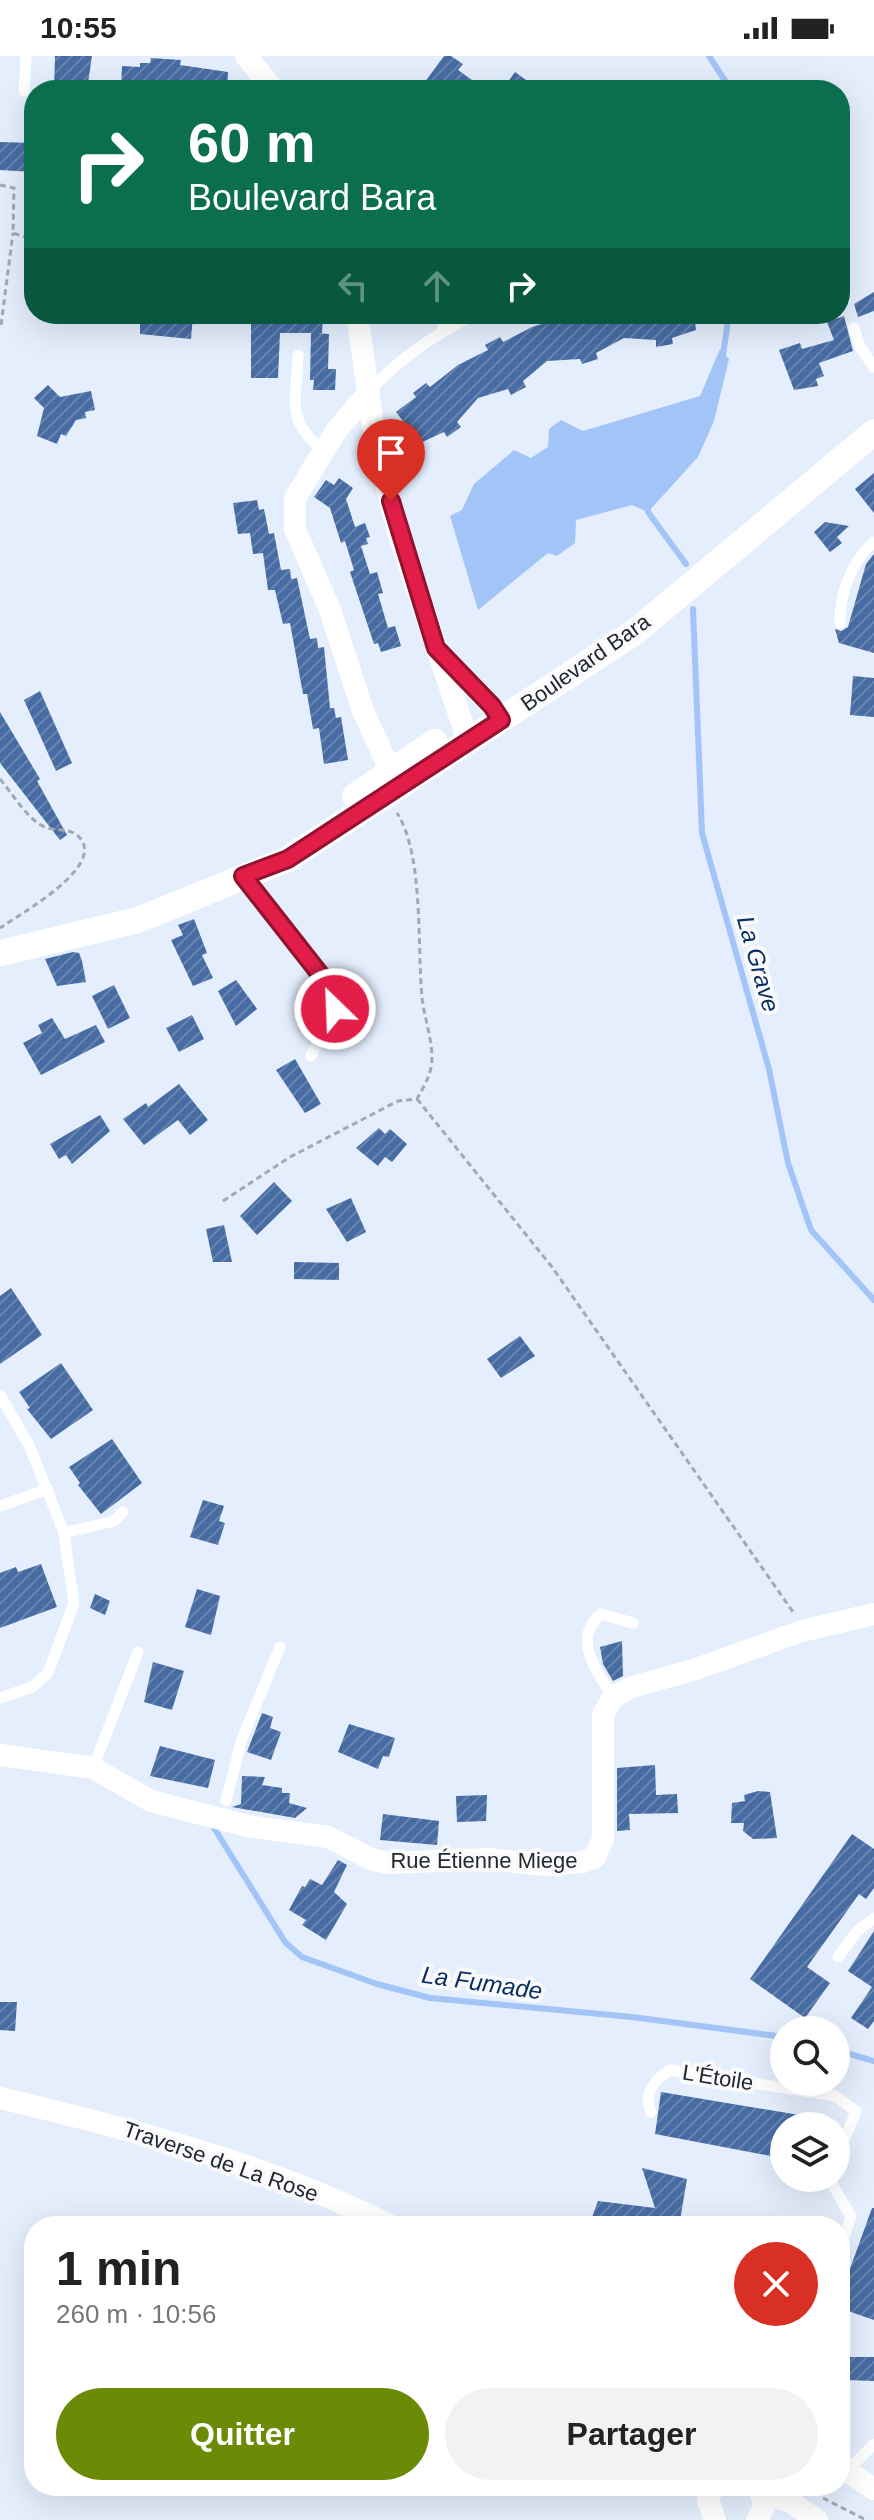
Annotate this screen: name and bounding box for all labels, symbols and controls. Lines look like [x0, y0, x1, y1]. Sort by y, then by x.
text: 10:55 [40, 11, 117, 44]
text: 60 m [188, 111, 316, 174]
icon: right [56, 112, 160, 216]
text: Boulevard Bara [188, 177, 436, 218]
icon: left [331, 264, 375, 308]
icon: ahead [415, 264, 459, 308]
icon: right [499, 264, 543, 308]
pin [357, 419, 425, 501]
icon: arrive [369, 431, 413, 475]
street label: Boulevard Bara [516, 608, 655, 716]
water label: La Grave [732, 913, 785, 1015]
position arrow [293, 967, 377, 1051]
street label: Rue Étienne Miege [390, 1848, 578, 1873]
water label: La Fumade [420, 1961, 544, 2004]
map controls [770, 2016, 850, 2192]
button: search [770, 2016, 850, 2096]
street label: L'Étoile [681, 2060, 755, 2095]
button: layers [770, 2112, 850, 2192]
street label: Traverse de La Rose [120, 2116, 322, 2207]
text: 1 min [56, 2242, 181, 2295]
button: close [734, 2242, 818, 2326]
text: 260 m · 10:56 [56, 2299, 216, 2329]
button: Quitter [56, 2388, 429, 2480]
button: Partager [445, 2388, 818, 2480]

